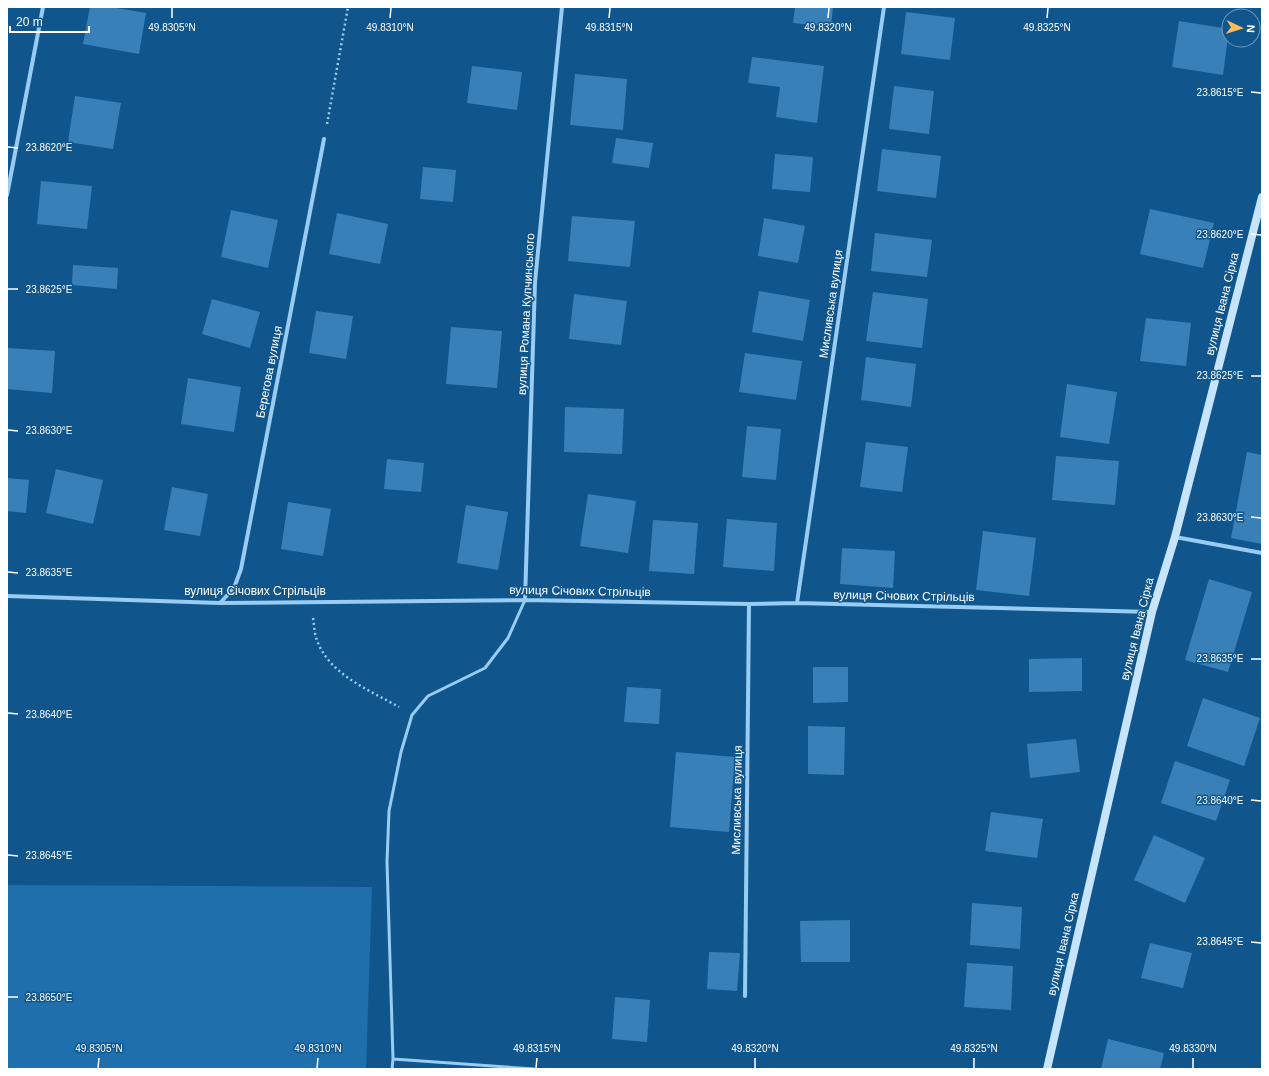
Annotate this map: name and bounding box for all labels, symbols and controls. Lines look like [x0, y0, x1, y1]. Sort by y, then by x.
scale bar [10, 8, 89, 34]
north arrow [1221, 8, 1261, 48]
text: 20 m [16, 15, 43, 29]
text: 49.8305°N [148, 22, 196, 33]
text: 49.8310°N [366, 22, 414, 33]
text: 49.8315°N [585, 22, 633, 33]
text: 49.8320°N [804, 22, 852, 33]
text: 49.8325°N [1023, 22, 1071, 33]
text: N [1245, 24, 1257, 33]
text: 23.8615°E [1197, 87, 1244, 98]
text: 23.8620°E [26, 142, 73, 153]
text: 23.8620°E [1197, 229, 1244, 240]
street label: вулиця Романа Купчинського [515, 232, 537, 395]
street label: Мисливська вулиця [816, 249, 846, 359]
street label: вулиця Івана Сірка [1202, 251, 1242, 357]
text: 23.8625°E [26, 284, 73, 295]
street label: Берегова вулиця [253, 325, 285, 419]
text: 23.8625°E [1197, 370, 1244, 381]
text: 23.8630°E [26, 425, 73, 436]
text: 23.8630°E [1197, 512, 1244, 523]
text: 23.8635°E [26, 567, 73, 578]
street label: вулиця Івана Сірка [1117, 576, 1157, 682]
street label: вулиця Січових Стрільців [509, 583, 651, 599]
street label: вулиця Січових Стрільців [184, 584, 326, 598]
street label: вулиця Січових Стрільців [833, 588, 975, 604]
text: 23.8635°E [1197, 653, 1244, 664]
text: 23.8640°E [26, 709, 73, 720]
street label: Мисливська вулиця [729, 745, 745, 855]
text: 23.8640°E [1197, 795, 1244, 806]
text: 23.8645°E [26, 850, 73, 861]
street label: вулиця Івана Сірка [1044, 891, 1082, 997]
text: 23.8645°E [1197, 936, 1244, 947]
text: 23.8650°E [26, 992, 73, 1003]
text: 49.8305°N [75, 1043, 123, 1054]
text: 49.8310°N [294, 1043, 342, 1054]
text: 49.8315°N [513, 1043, 561, 1054]
text: 49.8320°N [731, 1043, 779, 1054]
text: 49.8325°N [950, 1043, 998, 1054]
text: 49.8330°N [1169, 1043, 1217, 1054]

